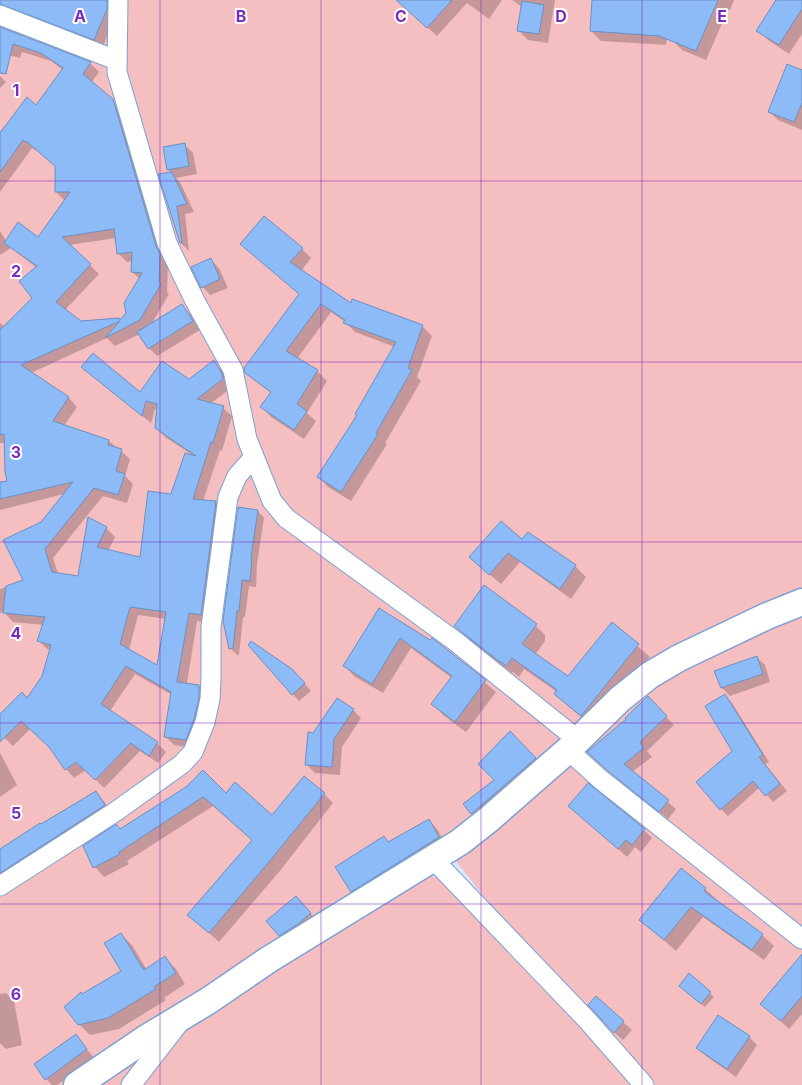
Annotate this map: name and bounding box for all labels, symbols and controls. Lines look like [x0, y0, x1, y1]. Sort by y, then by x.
text: A [74, 6, 86, 26]
text: B [236, 6, 246, 26]
text: C [395, 6, 407, 26]
text: D [555, 6, 567, 26]
text: E [717, 6, 727, 26]
text: 1 [13, 80, 19, 100]
text: 2 [11, 261, 21, 281]
text: 3 [11, 442, 21, 462]
text: 4 [11, 623, 22, 643]
text: 5 [11, 803, 21, 823]
text: 6 [11, 984, 21, 1004]

